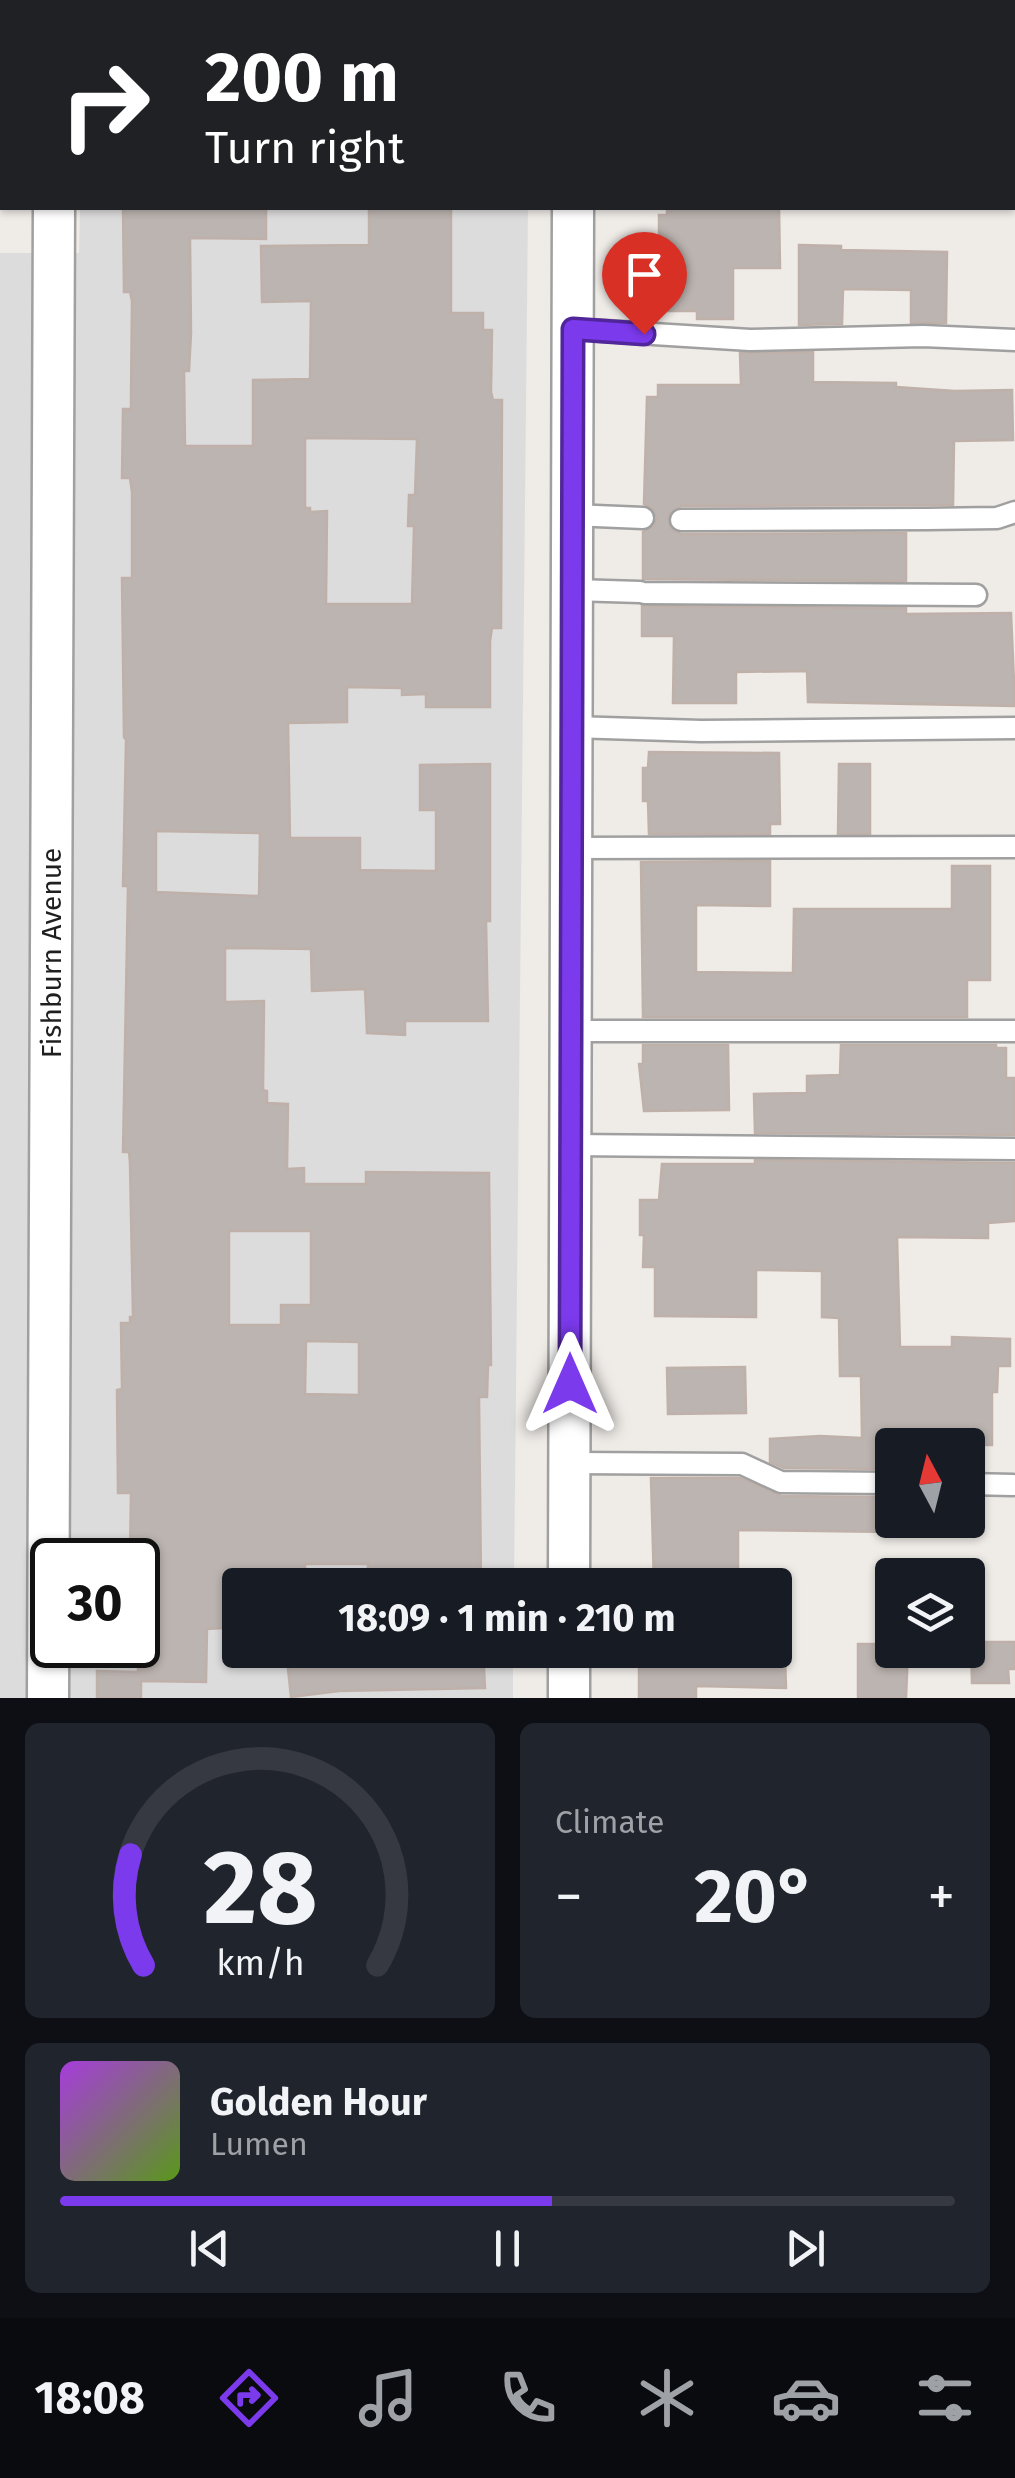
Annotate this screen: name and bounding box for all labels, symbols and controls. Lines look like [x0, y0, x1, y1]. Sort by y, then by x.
text: 200 m [205, 36, 399, 120]
icon: right [40, 40, 170, 170]
text: Turn right [205, 121, 404, 175]
pin [602, 232, 687, 335]
icon: arrive [617, 247, 672, 302]
street label: Fishburn Avenue [35, 848, 68, 1058]
position arrow [518, 1332, 622, 1436]
north arrow [875, 1428, 985, 1538]
map controls [875, 1428, 985, 1668]
speed limit sign: 30 [30, 1538, 160, 1668]
button: layers [875, 1558, 985, 1668]
text: 18:09 · 1 min · 210 m [338, 1595, 676, 1641]
text: Climate [555, 1803, 664, 1841]
text: 28 [203, 1826, 317, 1951]
text: 20° [694, 1852, 816, 1942]
text: − [555, 1864, 583, 1930]
text: + [928, 1864, 955, 1930]
text: km/h [216, 1942, 304, 1984]
text: Golden Hour [210, 2079, 427, 2125]
text: Lumen [210, 2125, 308, 2163]
icon: previous [182, 2221, 237, 2276]
icon: pause [480, 2221, 535, 2276]
icon: next [778, 2221, 833, 2276]
icon: directions [214, 2363, 284, 2433]
icon: music [353, 2363, 423, 2433]
icon: phone [493, 2363, 563, 2433]
icon: climate [632, 2363, 702, 2433]
icon: car [771, 2363, 841, 2433]
icon: filters [910, 2363, 980, 2433]
text: 18:08 [35, 2371, 145, 2425]

